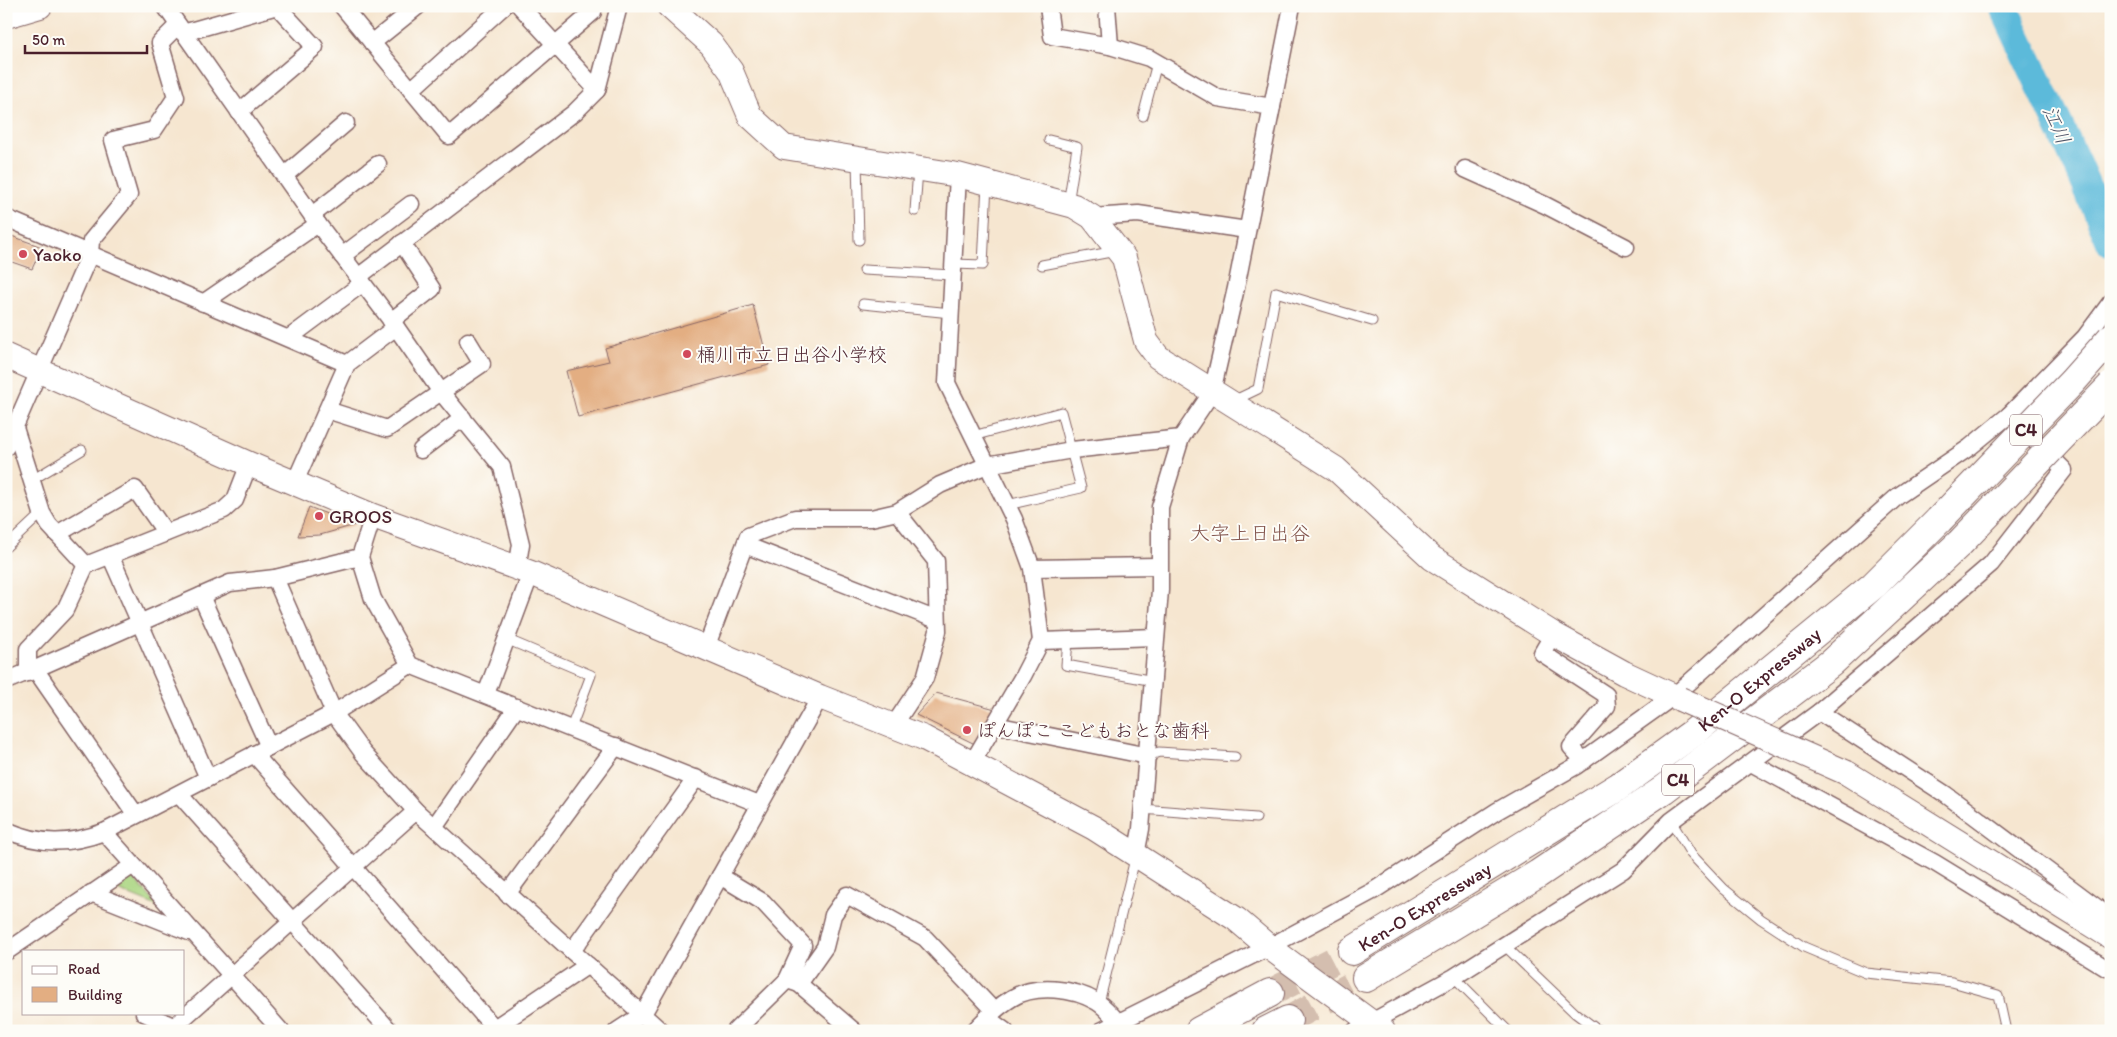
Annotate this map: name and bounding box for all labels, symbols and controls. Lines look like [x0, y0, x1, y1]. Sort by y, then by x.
scale bar [25, 22, 148, 54]
text: 50 m [32, 31, 65, 49]
water label: 江川 [2038, 102, 2076, 148]
place label: Yaoko [33, 243, 82, 266]
marker: Yaoko [17, 248, 29, 260]
place label: 桶川市立日出谷小学校 [697, 343, 887, 366]
marker: 桶川市立日出谷小学校 [681, 348, 693, 360]
road number: C4 [2010, 414, 2042, 446]
place label: GROOS [329, 505, 392, 528]
marker: GROOS [313, 510, 325, 522]
district label: 大字上日出谷 [1190, 521, 1310, 545]
street label: Ken-O Expressway [1693, 622, 1825, 736]
place label: ぽんぽこ こどもおとな歯科 [977, 719, 1209, 742]
marker: ぽんぽこ こどもおとな歯科 [961, 724, 973, 736]
road number: C4 [1662, 764, 1694, 796]
street label: Ken-O Expressway [1354, 857, 1495, 956]
legend [22, 950, 185, 1014]
text: Road [68, 960, 101, 978]
text: Building [68, 986, 122, 1004]

